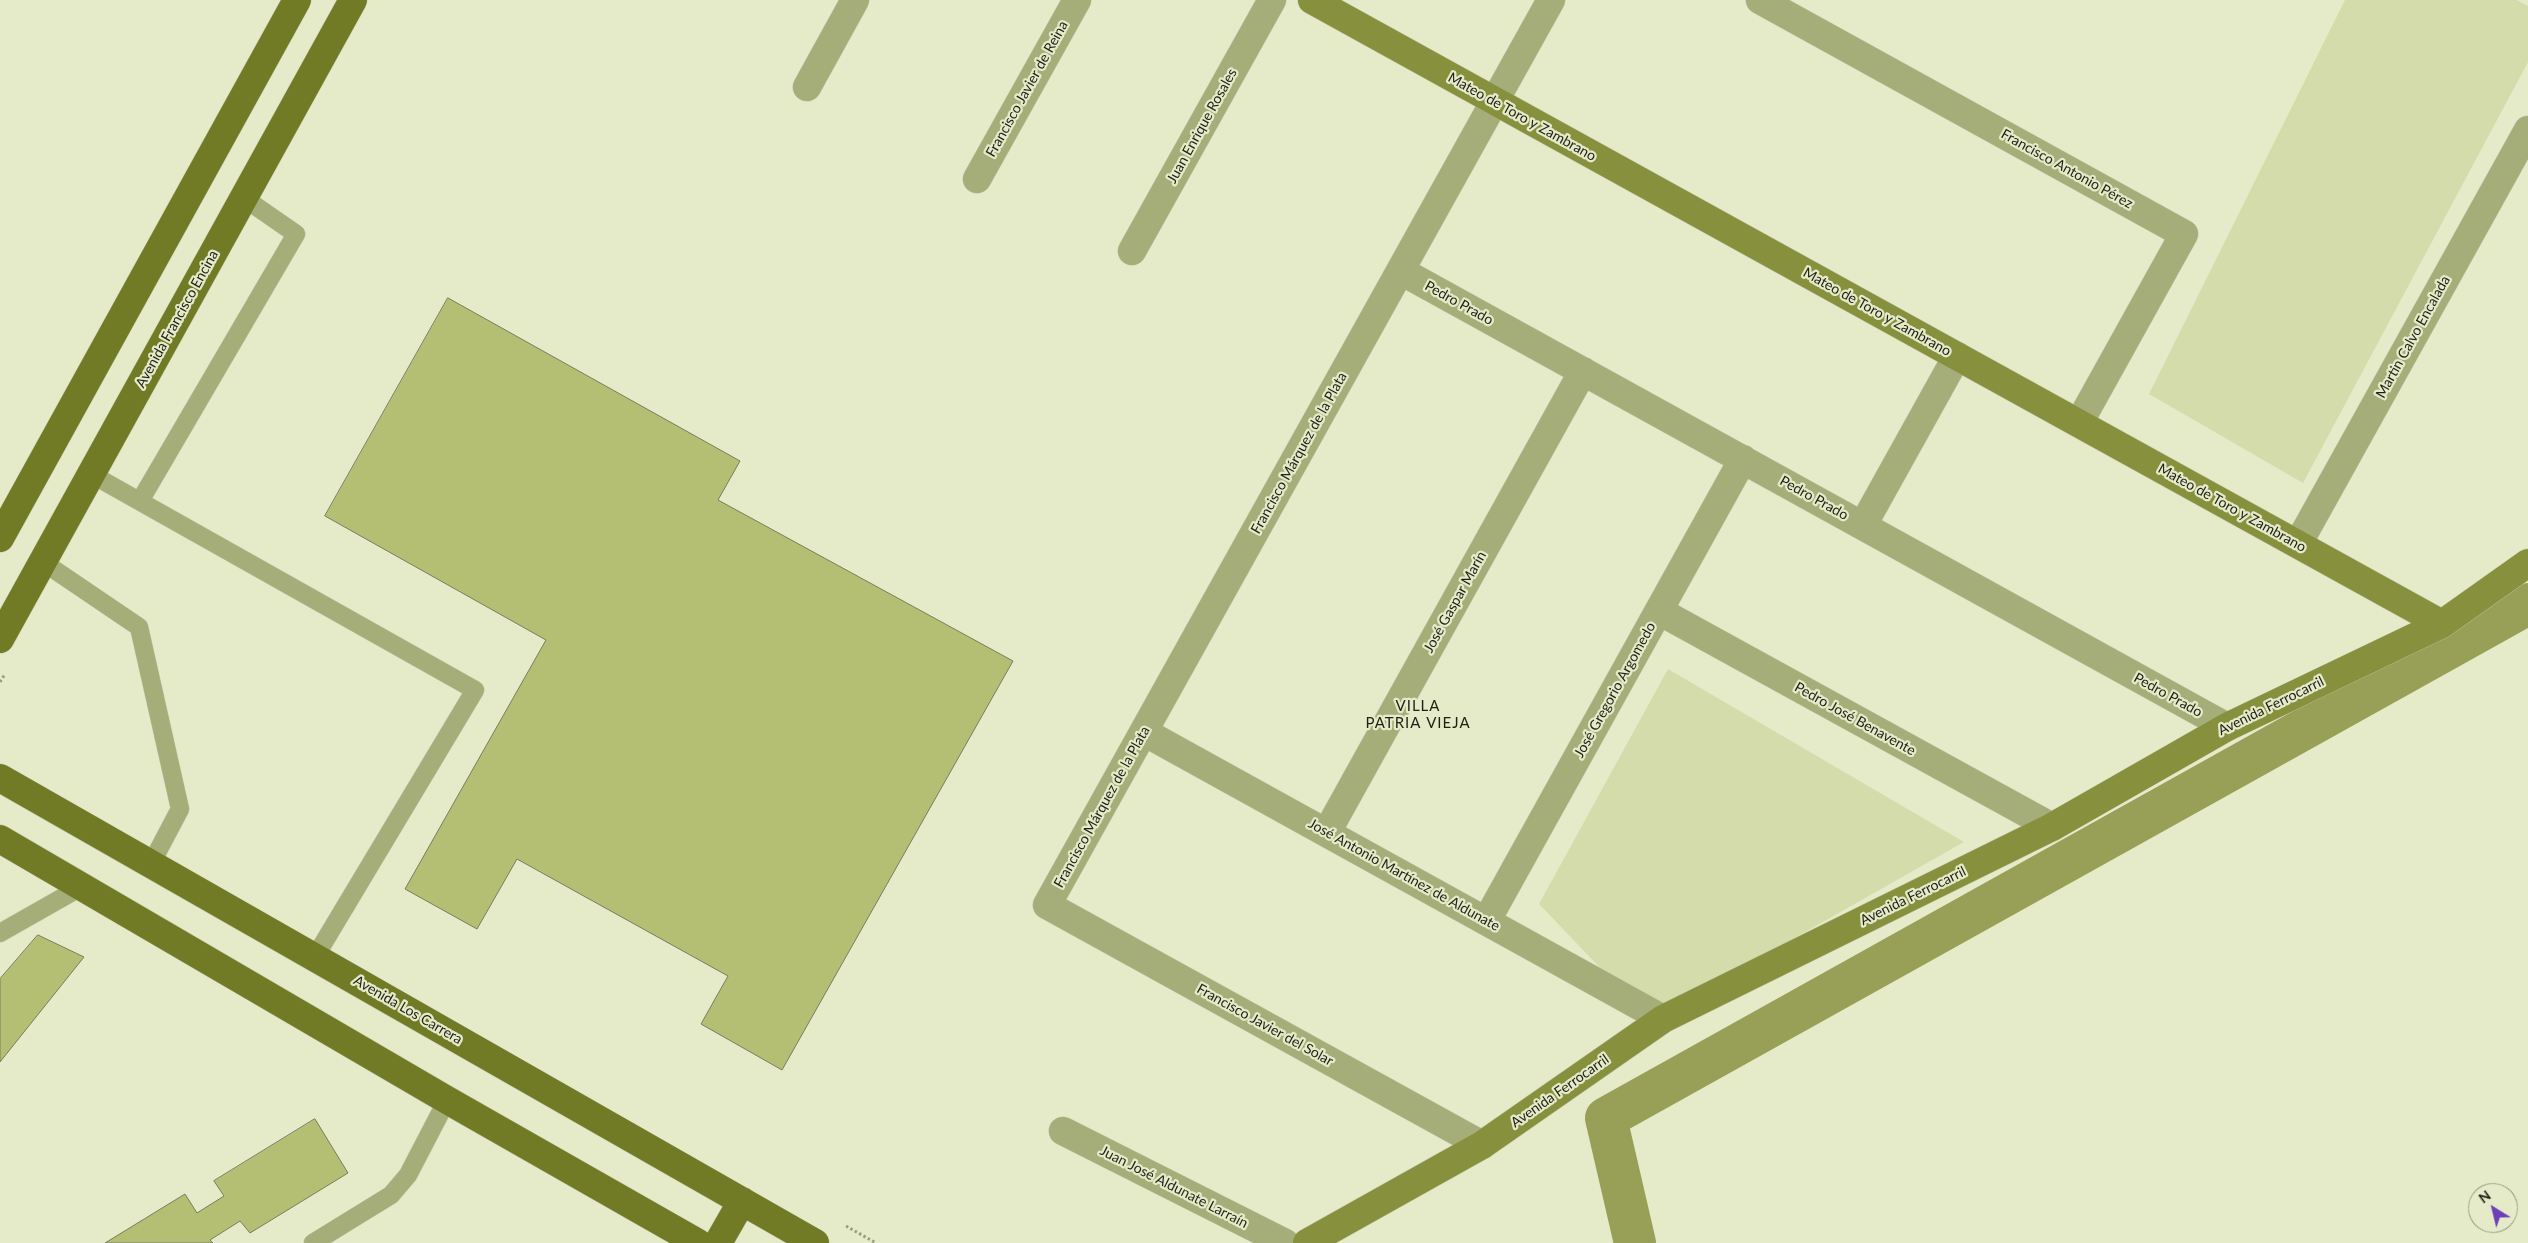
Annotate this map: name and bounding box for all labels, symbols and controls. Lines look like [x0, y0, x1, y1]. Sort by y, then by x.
street label: Francisco Javier de Reina [983, 18, 1071, 160]
street label: Juan Enrique Rosales [1163, 66, 1241, 186]
street label: Mateo de Toro y Zambrano [1445, 69, 1599, 165]
street label: Francisco Antonio Pérez [1998, 126, 2136, 212]
street label: Avenida Francisco Encina [132, 247, 222, 391]
street label: Mateo de Toro y Zambrano [1800, 264, 1954, 360]
street label: Martin Calvo Encalada [2372, 273, 2454, 401]
street label: Pedro Prado [1422, 277, 1496, 329]
street label: Francisco Márquez de la Plata [1248, 369, 1350, 537]
street label: Mateo de Toro y Zambrano [2155, 460, 2309, 556]
street label: Pedro Prado [1777, 472, 1851, 524]
street label: José Gaspar Marín [1420, 548, 1490, 656]
street label: José Gregorio Argomedo [1571, 619, 1659, 761]
street label: Pedro Prado [2131, 669, 2205, 721]
street label: Avenida Ferrocarril [2215, 673, 2327, 739]
street label: Pedro José Benavente [1792, 679, 1918, 759]
district label: VILLA PATRIA VIEJA [1364, 697, 1472, 732]
street label: Francisco Márquez de la Plata [1051, 723, 1153, 891]
street label: José Antonio Martínez de Aldunate [1305, 815, 1503, 935]
street label: Avenida Ferrocarril [1857, 863, 1969, 929]
street label: Avenida Los Carrera [351, 972, 465, 1048]
street label: Francisco Javier del Solar [1194, 980, 1336, 1070]
street label: Avenida Ferrocarril [1508, 1051, 1612, 1131]
street label: Juan José Aldunate Larraín [1097, 1142, 1251, 1232]
north arrow [2468, 1183, 2518, 1233]
text: N [2475, 1186, 2494, 1206]

